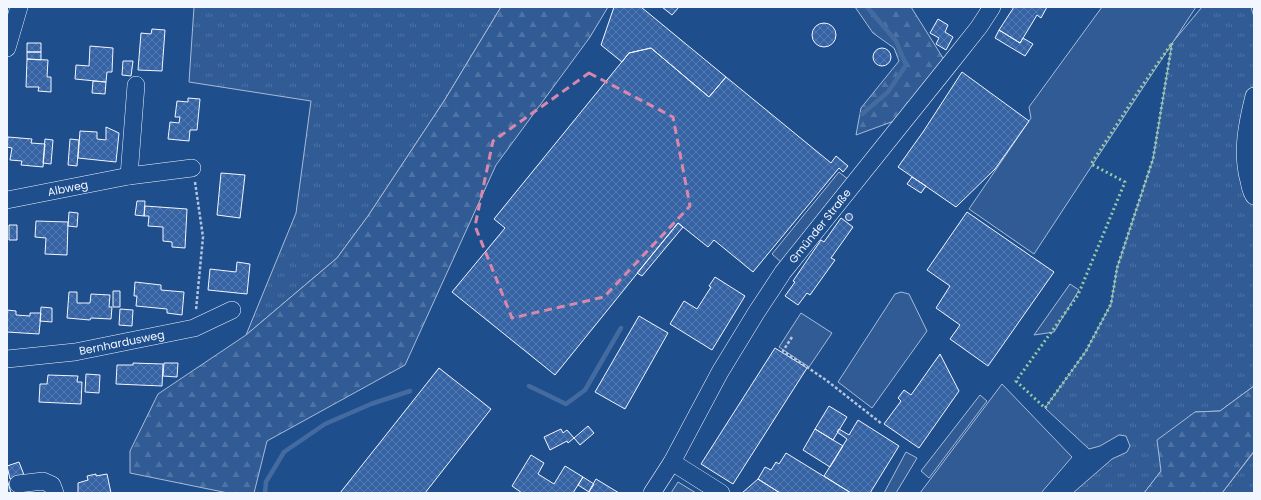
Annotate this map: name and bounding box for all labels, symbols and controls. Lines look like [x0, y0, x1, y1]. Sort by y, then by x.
street label: Albweg [46, 176, 89, 200]
street label: Gmünder Straße [785, 185, 855, 267]
street label: Bernhardusweg [78, 326, 166, 359]

